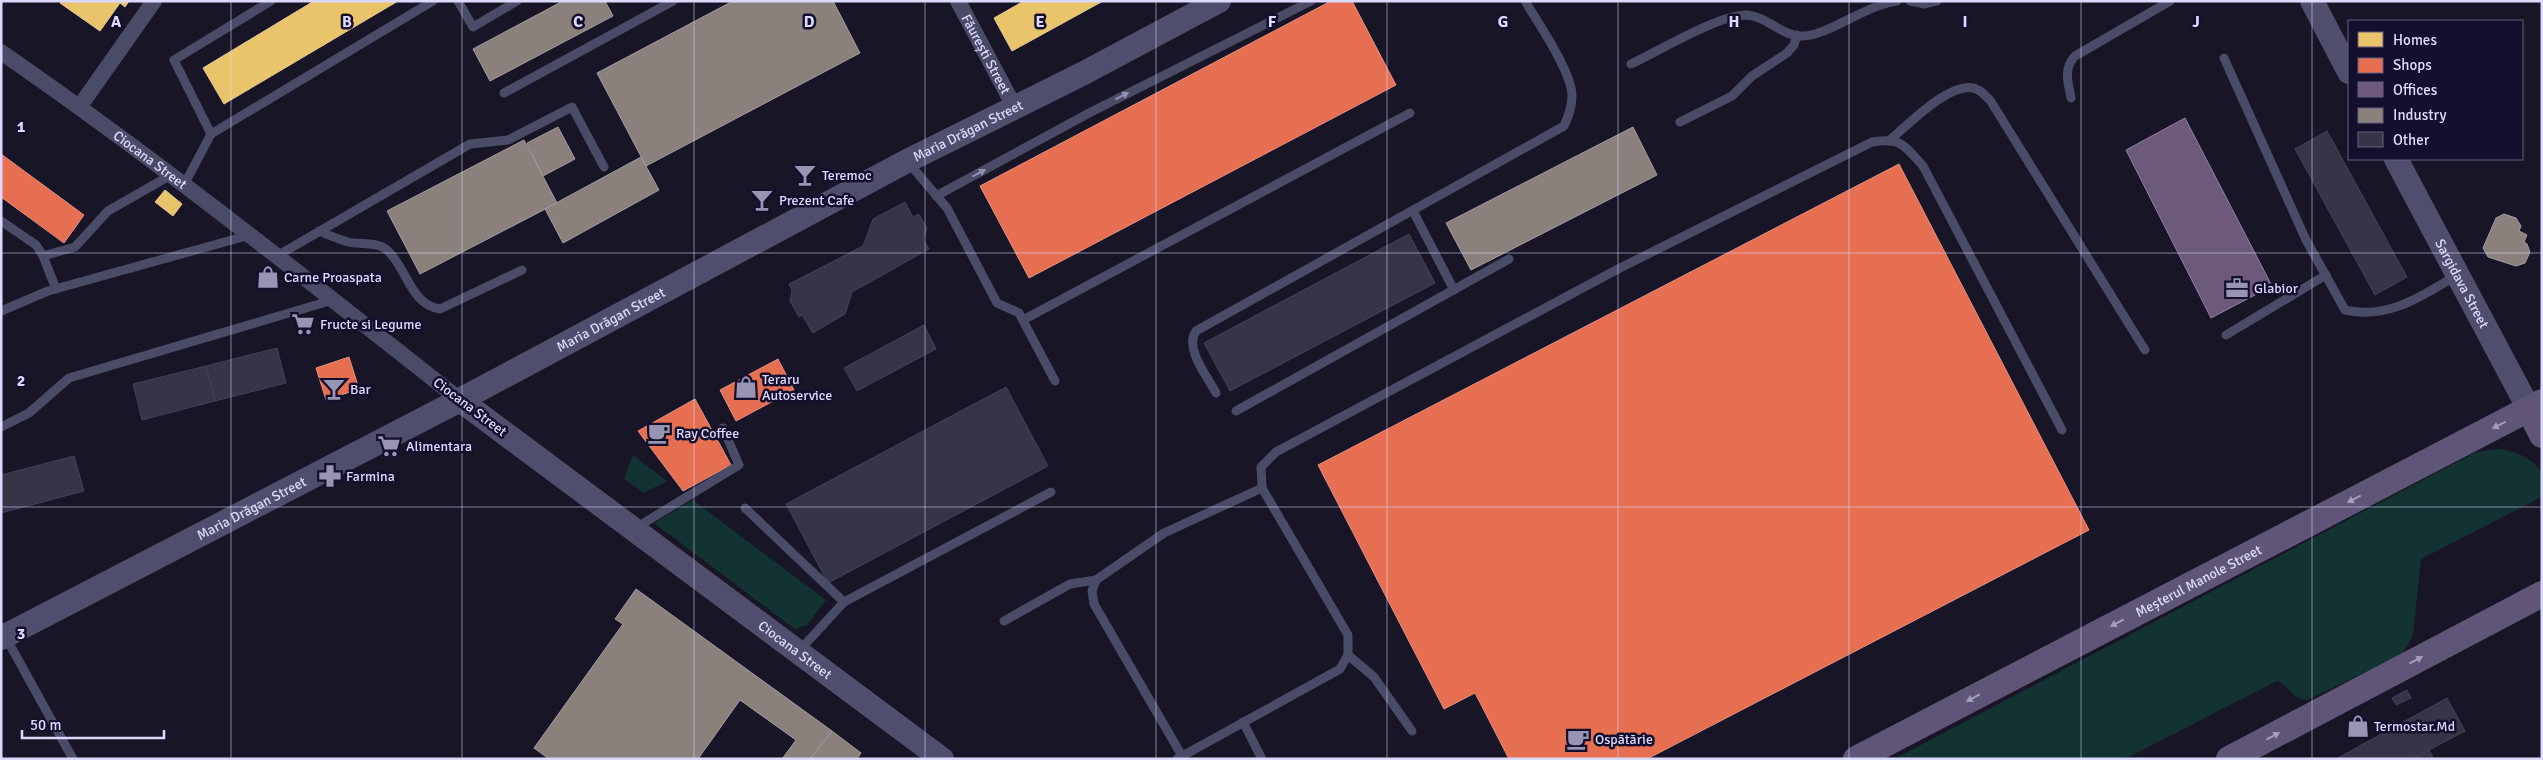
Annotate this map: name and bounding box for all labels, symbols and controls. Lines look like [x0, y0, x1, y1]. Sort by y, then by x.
street label: Făurești Street [958, 11, 1014, 97]
text: A [111, 12, 122, 32]
text: B [342, 12, 352, 32]
text: C [573, 12, 583, 32]
text: D [804, 12, 815, 32]
text: E [1035, 12, 1045, 32]
text: F [1268, 12, 1277, 32]
text: G [1498, 12, 1508, 32]
text: H [1729, 12, 1739, 32]
text: I [1962, 12, 1968, 32]
text: J [2192, 12, 2200, 32]
legend [2348, 20, 2523, 160]
text: Homes [2393, 31, 2437, 49]
text: Shops [2393, 56, 2432, 74]
text: Offices [2393, 81, 2438, 99]
one-way arrow [1115, 92, 1129, 100]
street label: Maria Drăgan Street [910, 96, 1026, 165]
text: Industry [2393, 106, 2446, 124]
text: 1 [17, 117, 26, 137]
street label: Ciocana Street [110, 127, 191, 193]
text: Other [2393, 131, 2430, 149]
bar icon: Teremoc [792, 162, 818, 188]
place label: Teremoc [822, 167, 872, 184]
one-way arrow [972, 169, 986, 177]
bar icon: Prezent Cafe [749, 187, 775, 213]
place label: Prezent Cafe [779, 192, 854, 209]
street label: Sargidava Street [2432, 236, 2493, 331]
shop icon: Carne Proaspata [255, 264, 281, 290]
place label: Carne Proaspata [284, 269, 382, 286]
office icon: Glabior [2224, 275, 2250, 301]
place label: Glabior [2254, 280, 2299, 297]
street label: Maria Drăgan Street [554, 283, 668, 355]
supermarket icon: Fructe si Legume [290, 311, 316, 337]
place label: Fructe si Legume [320, 316, 421, 333]
text: 2 [17, 371, 25, 391]
place label: Teraru Autoservice [762, 371, 832, 404]
street label: Ciocana Street [430, 374, 510, 440]
shop icon: Teraru Autoservice [733, 374, 759, 400]
bar icon: Bar [321, 376, 347, 402]
place label: Bar [350, 381, 372, 398]
cafe icon: Ray Coffee [646, 420, 672, 446]
one-way arrow [2491, 421, 2506, 429]
place label: Ray Coffee [676, 425, 739, 442]
supermarket icon: Alimentara [376, 433, 402, 459]
place label: Alimentara [406, 438, 472, 455]
pharmacy icon: Farmina [317, 463, 343, 489]
place label: Farmina [346, 468, 395, 485]
street label: Maria Drăgan Street [194, 473, 309, 544]
one-way arrow [2347, 495, 2361, 503]
street label: Meșterul Manole Street [2132, 541, 2265, 621]
street label: Ciocana Street [755, 617, 836, 683]
one-way arrow [2109, 619, 2124, 627]
text: 3 [17, 624, 25, 644]
one-way arrow [2409, 656, 2423, 664]
one-way arrow [1965, 694, 1980, 702]
scale bar [22, 708, 165, 740]
shop icon: Termostar.Md [2345, 713, 2371, 739]
text: 50 m [30, 716, 61, 734]
place label: Termostar.Md [2374, 718, 2455, 735]
cafe icon: Ospătărie [1565, 726, 1591, 752]
place label: Ospătărie [1595, 731, 1653, 748]
one-way arrow [2265, 732, 2280, 740]

